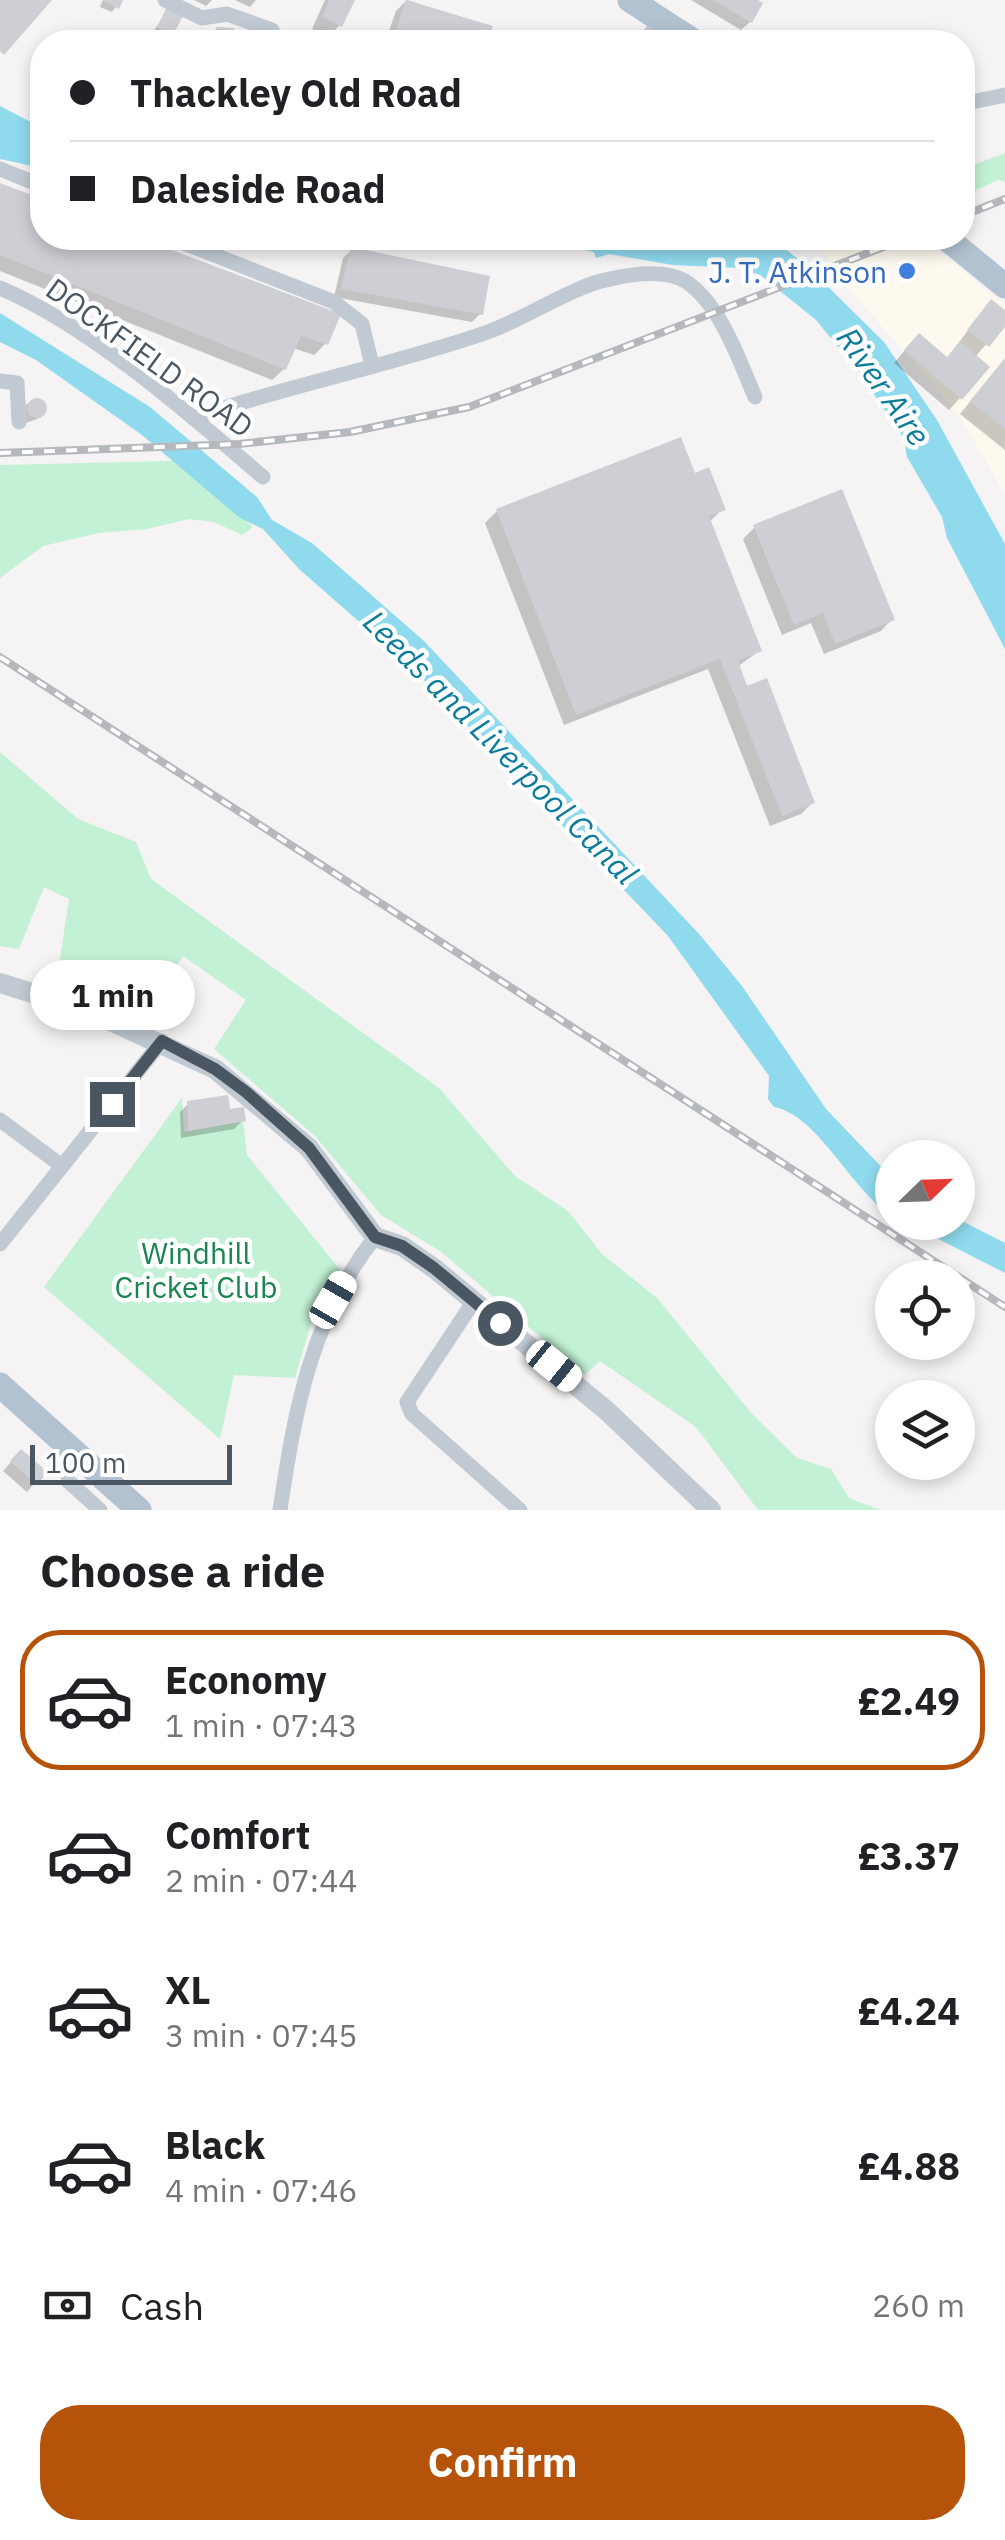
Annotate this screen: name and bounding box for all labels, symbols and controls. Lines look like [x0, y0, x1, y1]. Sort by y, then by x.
text: Thackley Old Road [130, 68, 462, 117]
text: Daleside Road [130, 164, 386, 213]
place label: J. T. Atkinson [709, 252, 887, 291]
marker: J. T. Atkinson [896, 260, 918, 282]
street label: DOCKFIELD ROAD [39, 269, 261, 445]
water label: River Aire [828, 318, 940, 454]
water label: Leeds and Liverpool Canal [355, 601, 648, 894]
callout: 1 min [29, 959, 194, 1029]
text: 1 min [71, 974, 154, 1016]
route end [90, 1082, 135, 1127]
north arrow [875, 1140, 975, 1240]
map controls [875, 1140, 975, 1480]
park label: Windhill Cricket Club [115, 1233, 277, 1306]
button: locate [875, 1260, 975, 1360]
car [305, 1267, 361, 1333]
route start [478, 1301, 523, 1346]
car [521, 1335, 587, 1397]
button: layers [875, 1380, 975, 1480]
scale bar [30, 1440, 232, 1484]
text: 100 m [45, 1444, 126, 1481]
text: Choose a ride [40, 1541, 325, 1599]
icon: car [45, 1655, 135, 1745]
text: Economy [165, 1655, 327, 1704]
text: £2.49 [858, 1676, 960, 1725]
text: 1 min · 07:43 [165, 1704, 358, 1746]
icon: car [45, 1810, 135, 1900]
text: Comfort [165, 1810, 310, 1859]
text: £3.37 [858, 1831, 960, 1880]
text: 2 min · 07:44 [165, 1859, 358, 1901]
icon: car [45, 1965, 135, 2055]
text: XL [165, 1965, 211, 2014]
text: £4.24 [858, 1986, 960, 2035]
text: 3 min · 07:45 [165, 2014, 358, 2056]
icon: car [45, 2120, 135, 2210]
text: Black [165, 2120, 265, 2169]
text: £4.88 [858, 2141, 960, 2190]
text: 4 min · 07:46 [165, 2169, 358, 2211]
icon: cash [40, 2278, 95, 2333]
text: Cash [120, 2281, 204, 2330]
text: 260 m [872, 2284, 965, 2326]
button: Confirm [40, 2405, 965, 2520]

